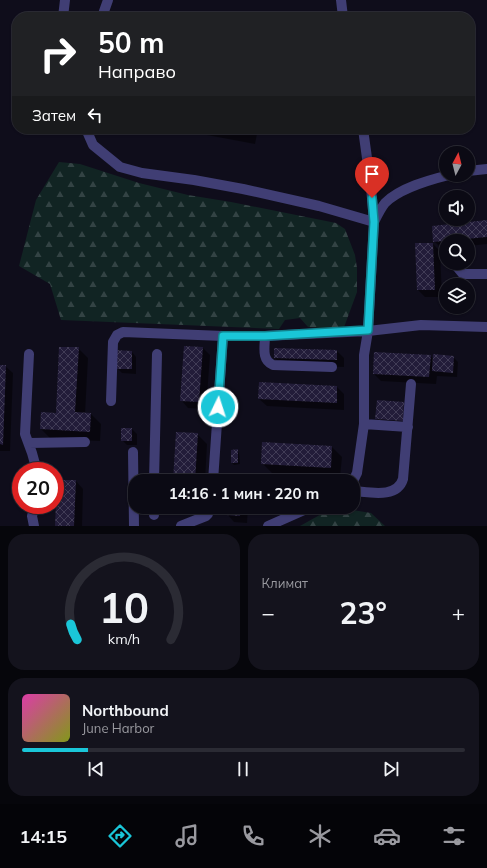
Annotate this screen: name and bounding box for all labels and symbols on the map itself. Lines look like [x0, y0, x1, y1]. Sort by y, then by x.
north arrow [439, 146, 475, 182]
pin [355, 157, 389, 198]
position arrow [197, 386, 239, 428]
speed limit sign: 20 [12, 462, 64, 514]

